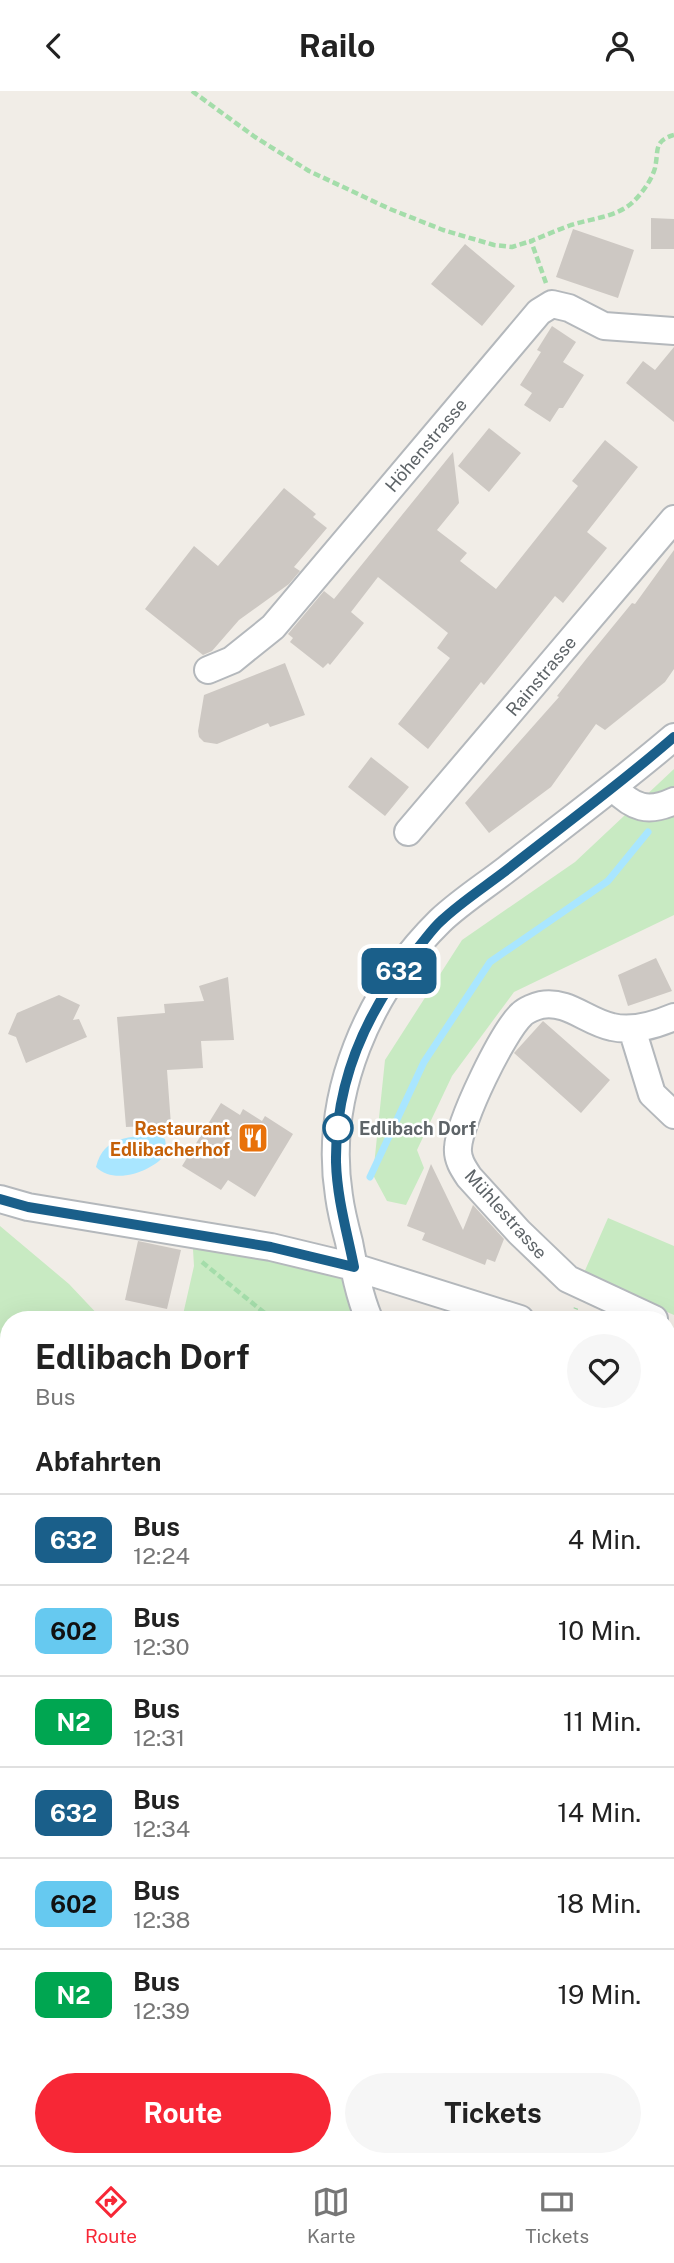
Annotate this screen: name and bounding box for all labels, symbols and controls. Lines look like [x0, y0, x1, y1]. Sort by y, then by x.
icon: back [35, 27, 73, 65]
text: Railo [299, 27, 375, 64]
icon: person [601, 27, 639, 65]
street label: Höhenstrasse [381, 394, 471, 496]
street label: Rainstrasse [502, 632, 580, 720]
line badge: 632 [359, 948, 439, 994]
text: 632 [376, 957, 422, 985]
marker: Edlibach Dorf [323, 1113, 353, 1143]
place label: Restaurant Edlibacherhof [110, 1118, 230, 1160]
place label: Edlibach Dorf [359, 1118, 476, 1139]
restaurant icon: Restaurant Edlibacherhof [236, 1121, 270, 1155]
street label: Mühlestrasse [460, 1165, 552, 1263]
button: heart [567, 1334, 641, 1408]
text: Edlibach Dorf [35, 1338, 249, 1376]
text: Bus [35, 1383, 75, 1410]
text: Abfahrten [35, 1446, 161, 1477]
text: Bus [133, 1511, 180, 1542]
text: 4 Min. [568, 1524, 641, 1555]
text: 632 [50, 1526, 97, 1554]
text: 12:24 [133, 1542, 190, 1569]
text: Bus [133, 1602, 180, 1633]
text: 10 Min. [558, 1615, 641, 1646]
text: 602 [50, 1617, 97, 1645]
text: 12:30 [133, 1633, 190, 1660]
text: Bus [133, 1693, 180, 1724]
text: 11 Min. [563, 1706, 641, 1737]
text: N2 [56, 1708, 91, 1736]
text: 12:31 [133, 1724, 185, 1751]
text: Bus [133, 1784, 180, 1815]
text: 14 Min. [557, 1797, 641, 1828]
text: 632 [50, 1799, 97, 1827]
text: 12:34 [133, 1815, 190, 1842]
text: Bus [133, 1875, 180, 1906]
text: 18 Min. [557, 1888, 641, 1919]
text: 602 [50, 1890, 97, 1918]
text: 12:38 [133, 1906, 191, 1933]
text: Bus [133, 1966, 180, 1997]
text: 19 Min. [557, 1979, 641, 2010]
text: N2 [56, 1981, 91, 2009]
text: 12:39 [133, 1997, 190, 2024]
button: Route [35, 2073, 331, 2153]
button: Tickets [345, 2073, 641, 2153]
tab: Route [85, 2183, 137, 2247]
tab: Karte [307, 2183, 355, 2247]
tab: Tickets [525, 2183, 589, 2247]

